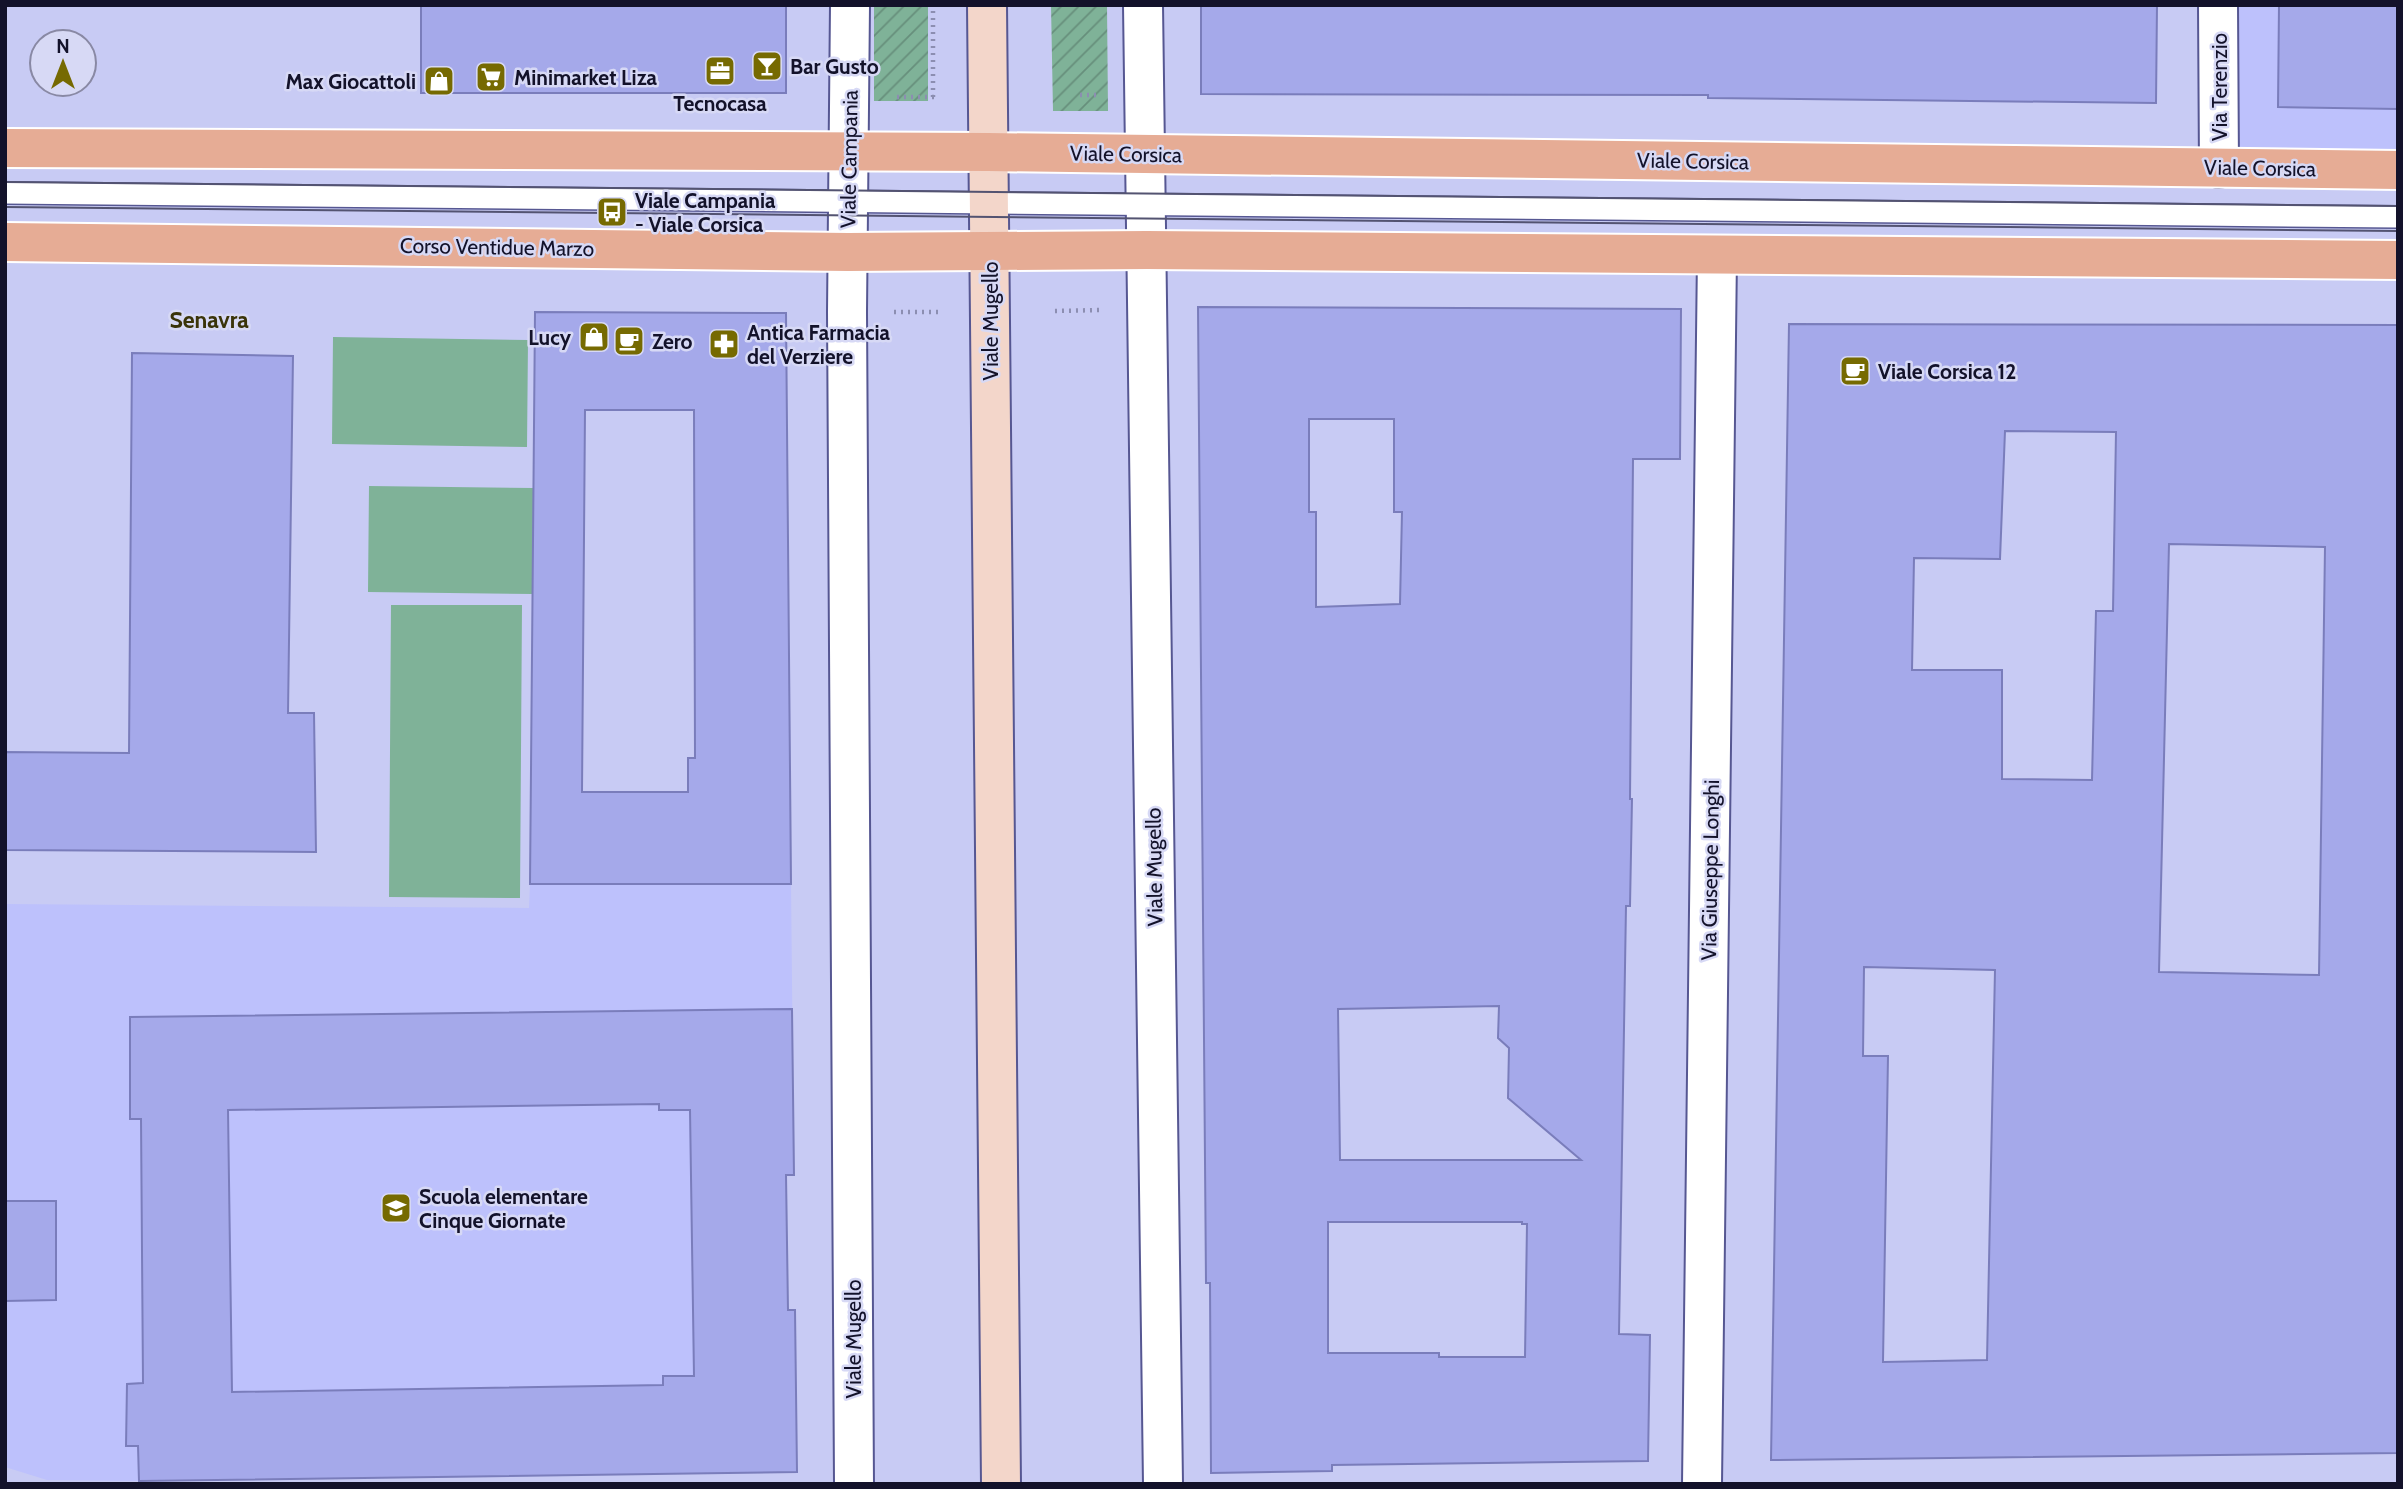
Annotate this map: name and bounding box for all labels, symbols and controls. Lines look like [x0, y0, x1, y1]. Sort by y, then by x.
north arrow [28, 28, 98, 98]
street label: Via Terenzio [2207, 33, 2232, 141]
text: N [56, 35, 70, 58]
bar icon: Bar Gusto [750, 49, 784, 83]
office icon: Tecnocasa [703, 54, 737, 88]
place label: Bar Gusto [790, 54, 879, 79]
supermarket icon: Minimarket Liza [474, 60, 508, 94]
shop icon: Max Giocattoli [422, 64, 456, 98]
place label: Minimarket Liza [514, 65, 658, 90]
place label: Max Giocattoli [286, 69, 416, 94]
street label: Viale Campania [835, 90, 863, 228]
place label: Tecnocasa [673, 91, 767, 116]
street label: Viale Corsica [1070, 141, 1182, 167]
street label: Viale Corsica [1637, 148, 1749, 174]
street label: Viale Corsica [2204, 155, 2316, 181]
place label: Viale Campania - Viale Corsica [635, 188, 776, 237]
bus stop icon: Viale Campania - Viale Corsica [595, 195, 629, 229]
street label: Corso Ventidue Marzo [400, 233, 594, 261]
street label: Viale Mugello [978, 262, 1003, 380]
district label: Senavra [169, 306, 249, 334]
shop icon: Lucy [577, 320, 611, 354]
place label: Antica Farmacia del Verziere [747, 320, 890, 369]
cafe icon: Zero [612, 324, 646, 358]
place label: Lucy [528, 325, 572, 350]
pharmacy icon: Antica Farmacia del Verziere [707, 327, 741, 361]
place label: Zero [652, 329, 693, 354]
cafe icon: Viale Corsica 12 [1838, 354, 1872, 388]
place label: Viale Corsica 12 [1878, 359, 2016, 384]
street label: Via Giuseppe Longhi [1696, 779, 1724, 961]
street label: Viale Mugello [1140, 807, 1168, 927]
place label: Scuola elementare Cinque Giornate [419, 1184, 588, 1233]
school or university icon: Scuola elementare Cinque Giornate [379, 1191, 413, 1225]
street label: Viale Mugello [841, 1280, 866, 1398]

